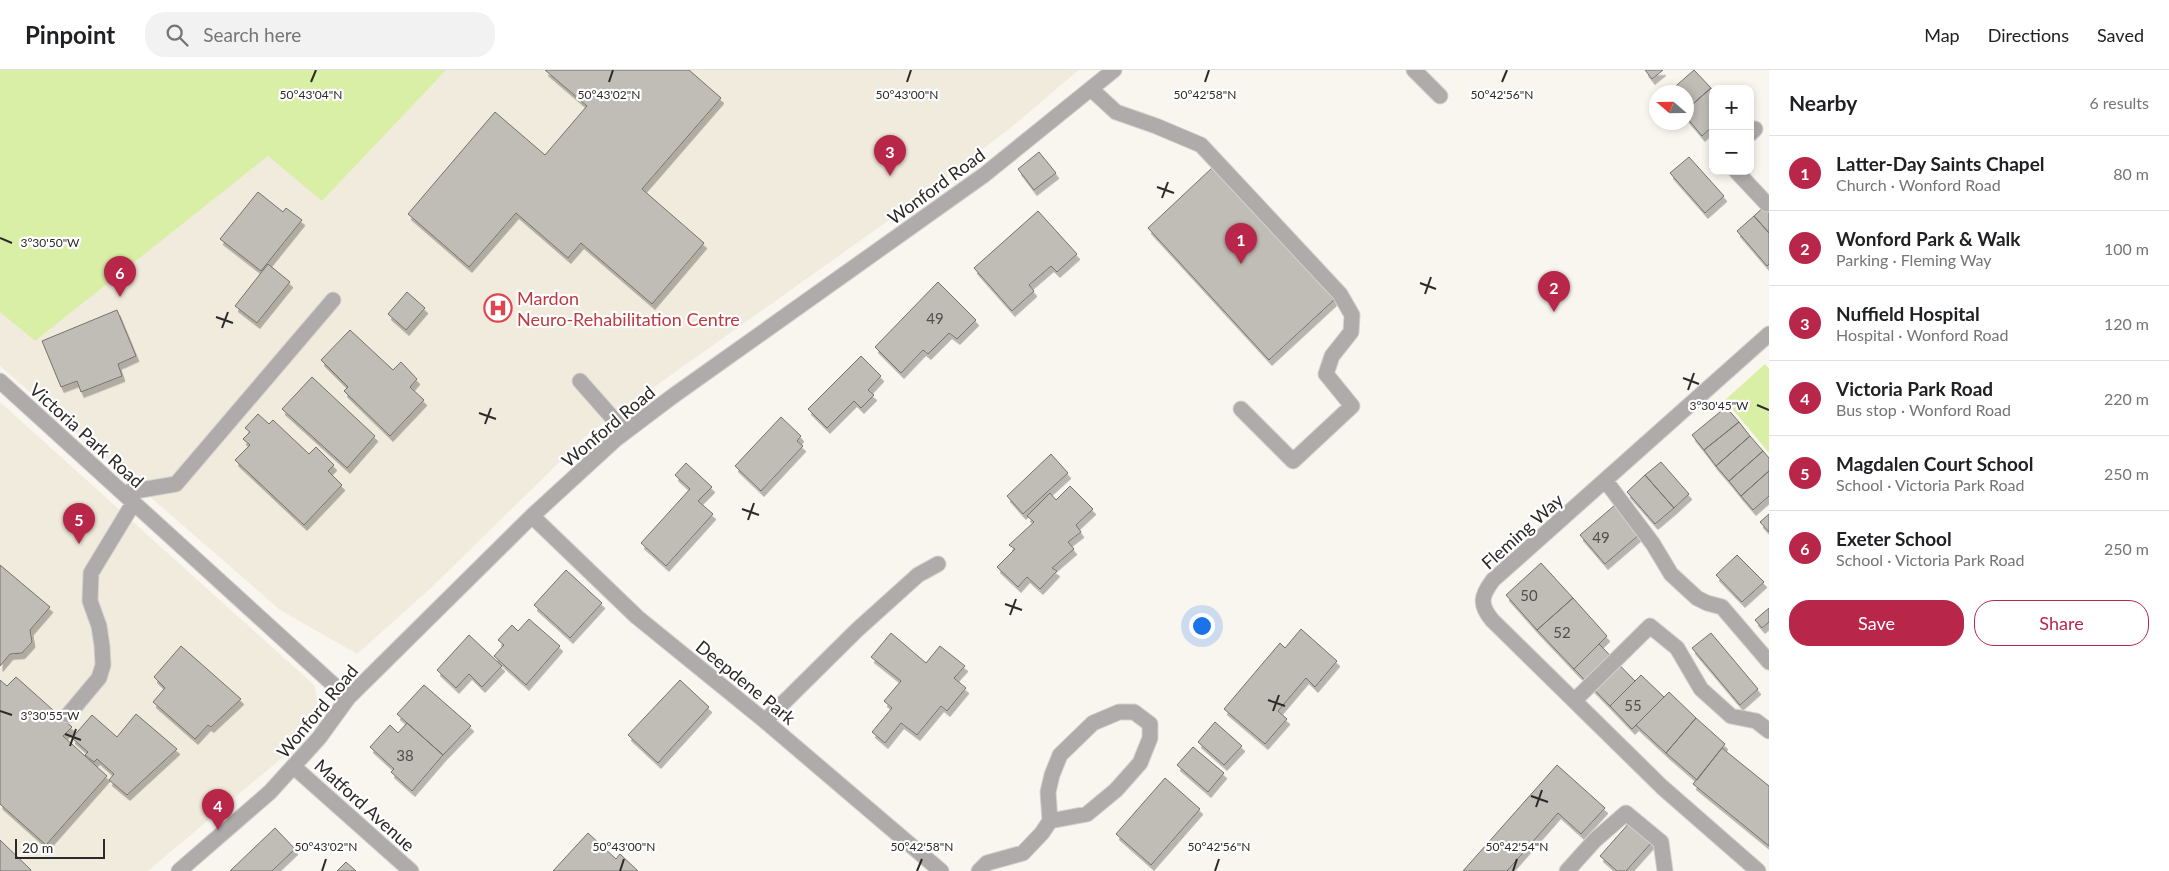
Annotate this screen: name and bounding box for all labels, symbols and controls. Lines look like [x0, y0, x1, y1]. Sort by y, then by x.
search box [145, 12, 495, 57]
text: Pinpoint [25, 20, 115, 49]
icon: search [163, 21, 191, 49]
text: Search here [203, 23, 301, 46]
text: Map [1924, 24, 1960, 46]
text: Directions [1988, 24, 2069, 46]
text: Saved [2097, 24, 2144, 46]
north arrow [1649, 85, 1694, 130]
map controls [1709, 85, 1754, 175]
button: + [1709, 85, 1754, 130]
text: 50°43'04"N [280, 87, 342, 102]
text: 50°43'02"N [578, 87, 640, 102]
text: 50°43'00"N [876, 87, 938, 102]
text: 50°42'58"N [1174, 87, 1236, 102]
text: 50°42'56"N [1471, 87, 1533, 102]
text: Nearby [1789, 90, 1857, 115]
text: 6 results [2089, 93, 2149, 112]
button: − [1709, 130, 1754, 175]
pin: 3 [874, 135, 906, 176]
street label: Wonford Road [883, 143, 989, 229]
text: Latter-Day Saints Chapel [1836, 152, 2045, 175]
text: 1 [1800, 164, 1810, 183]
text: 80 m [2113, 164, 2149, 183]
text: Church · Wonford Road [1836, 175, 2001, 194]
pin: 1 [1225, 223, 1257, 264]
text: Wonford Park & Walk [1836, 227, 2021, 250]
text: 3°30'50"W [20, 235, 80, 250]
text: 2 [1800, 239, 1810, 258]
text: 100 m [2104, 239, 2149, 258]
text: Parking · Fleming Way [1836, 250, 1992, 269]
pin: 6 [104, 256, 136, 297]
pin: 2 [1538, 271, 1570, 312]
place label: Mardon Neuro-Rehabilitation Centre [517, 287, 740, 330]
hospital icon: Mardon Neuro-Rehabilitation Centre [483, 293, 513, 323]
text: Nuffield Hospital [1836, 302, 1980, 325]
house number: 49 [926, 309, 944, 327]
text: 3 [1800, 314, 1810, 333]
text: 120 m [2104, 314, 2149, 333]
text: Hospital · Wonford Road [1836, 325, 2008, 344]
text: Victoria Park Road [1836, 377, 1993, 400]
street label: Victoria Park Road [25, 378, 149, 492]
street label: Wonford Road [557, 381, 659, 471]
text: 4 [1800, 389, 1810, 408]
text: 220 m [2104, 389, 2149, 408]
text: 3°30'45"W [1689, 398, 1749, 413]
text: Bus stop · Wonford Road [1836, 400, 2011, 419]
text: Magdalen Court School [1836, 452, 2033, 475]
text: 5 [1800, 464, 1810, 483]
text: 250 m [2104, 464, 2149, 483]
text: School · Victoria Park Road [1836, 475, 2025, 494]
street label: Fleming Way [1477, 488, 1568, 573]
pin: 5 [63, 503, 95, 544]
text: Exeter School [1836, 527, 1952, 550]
house number: 49 [1592, 528, 1610, 546]
text: 6 [1800, 539, 1810, 558]
text: 250 m [2104, 539, 2149, 558]
text: School · Victoria Park Road [1836, 550, 2025, 569]
house number: 50 [1520, 586, 1538, 604]
button: Save [1789, 600, 1964, 646]
button: Share [1974, 600, 2149, 646]
your location [1189, 613, 1215, 639]
house number: 52 [1553, 623, 1571, 641]
street label: Deepdene Park [692, 635, 801, 729]
street label: Wonford Road [272, 660, 362, 762]
house number: 55 [1624, 696, 1642, 714]
text: 3°30'55"W [20, 708, 80, 723]
house number: 38 [396, 746, 414, 764]
street label: Matford Avenue [310, 754, 420, 856]
pin: 4 [202, 789, 234, 830]
scale bar [15, 836, 105, 859]
text: 20 m [22, 839, 53, 856]
text: 50°43'02"N [295, 839, 357, 854]
text: 50°43'00"N [593, 839, 655, 854]
text: 50°42'58"N [891, 839, 953, 854]
text: 50°42'56"N [1188, 839, 1250, 854]
text: 50°42'54"N [1486, 839, 1548, 854]

